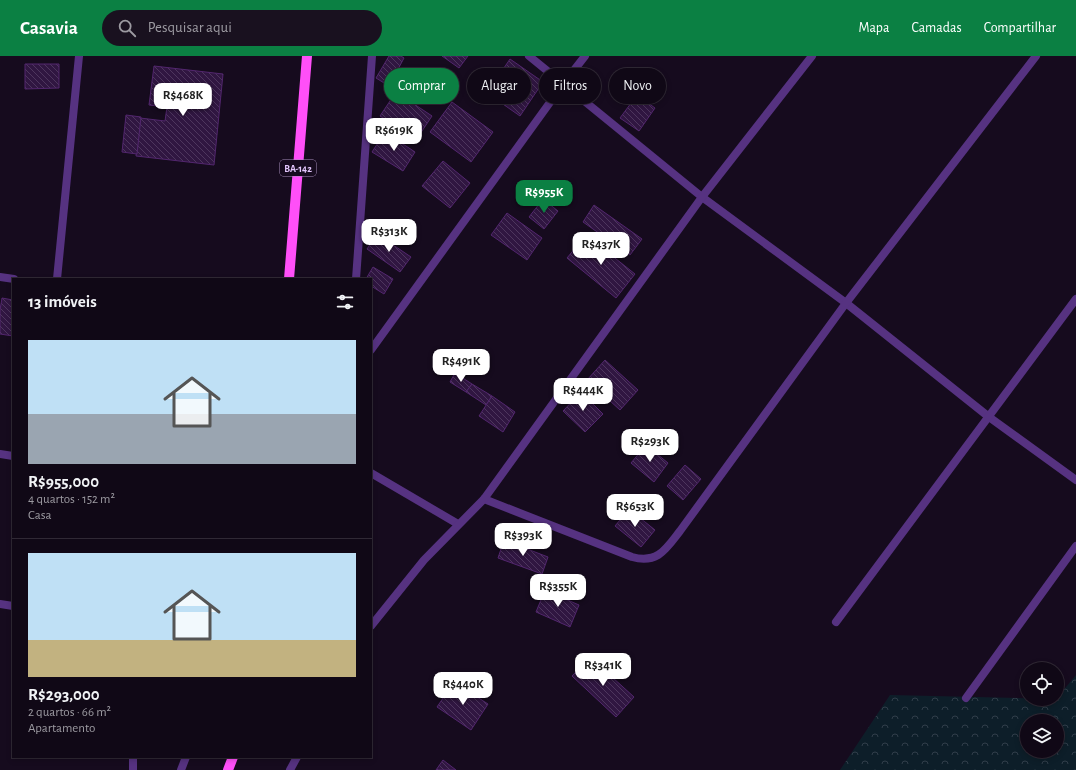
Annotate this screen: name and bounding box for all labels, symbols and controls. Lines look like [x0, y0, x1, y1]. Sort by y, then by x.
search box [102, 10, 382, 46]
icon: search [116, 17, 138, 39]
text: Casavia [20, 19, 78, 38]
text: Pesquisar aqui [148, 20, 232, 35]
text: Mapa [859, 21, 889, 35]
text: Camadas [911, 21, 962, 35]
text: Compartilhar [984, 21, 1056, 35]
chip: Comprar [384, 68, 459, 104]
chip: Alugar [467, 68, 531, 104]
chip: Filtros [539, 68, 601, 104]
chip: Novo [609, 68, 666, 104]
pin: R$468K [150, 83, 216, 117]
text: R$468K [163, 89, 203, 102]
pin: R$619K [361, 118, 427, 152]
text: R$619K [375, 124, 413, 137]
road number: BA-142 [280, 160, 316, 176]
pin: R$955K [511, 180, 577, 214]
text: R$955K [525, 186, 563, 199]
pin: R$313K [356, 219, 422, 253]
text: R$313K [371, 225, 408, 238]
pin: R$437K [568, 232, 634, 266]
text: R$437K [582, 238, 620, 251]
icon: filters [334, 291, 356, 313]
text: 13 imóveis [28, 293, 97, 310]
pin: R$491K [428, 349, 494, 383]
text: R$491K [442, 355, 480, 368]
icon: home [156, 366, 228, 438]
pin: R$444K [550, 378, 616, 412]
text: R$444K [563, 384, 603, 397]
pin: R$293K [617, 429, 683, 463]
text: R$293K [630, 435, 670, 448]
text: R$955,000 [28, 473, 99, 490]
text: 4 quartos · 152 m² [28, 493, 115, 506]
pin: R$653K [602, 494, 668, 528]
text: R$653K [616, 500, 654, 513]
text: Casa [28, 509, 52, 522]
pin: R$393K [490, 523, 556, 557]
text: R$393K [504, 529, 542, 542]
pin: R$355K [525, 574, 591, 608]
icon: home [156, 579, 228, 651]
text: R$355K [539, 580, 577, 593]
pin: R$341K [570, 653, 636, 687]
text: R$341K [584, 659, 622, 672]
map controls [1020, 662, 1064, 758]
button: locate [1020, 662, 1064, 706]
pin: R$440K [430, 672, 496, 706]
text: R$440K [443, 678, 483, 691]
text: R$293,000 [28, 686, 100, 703]
text: 2 quartos · 66 m² [28, 706, 111, 719]
button: layers [1020, 714, 1064, 758]
text: Apartamento [28, 722, 95, 735]

